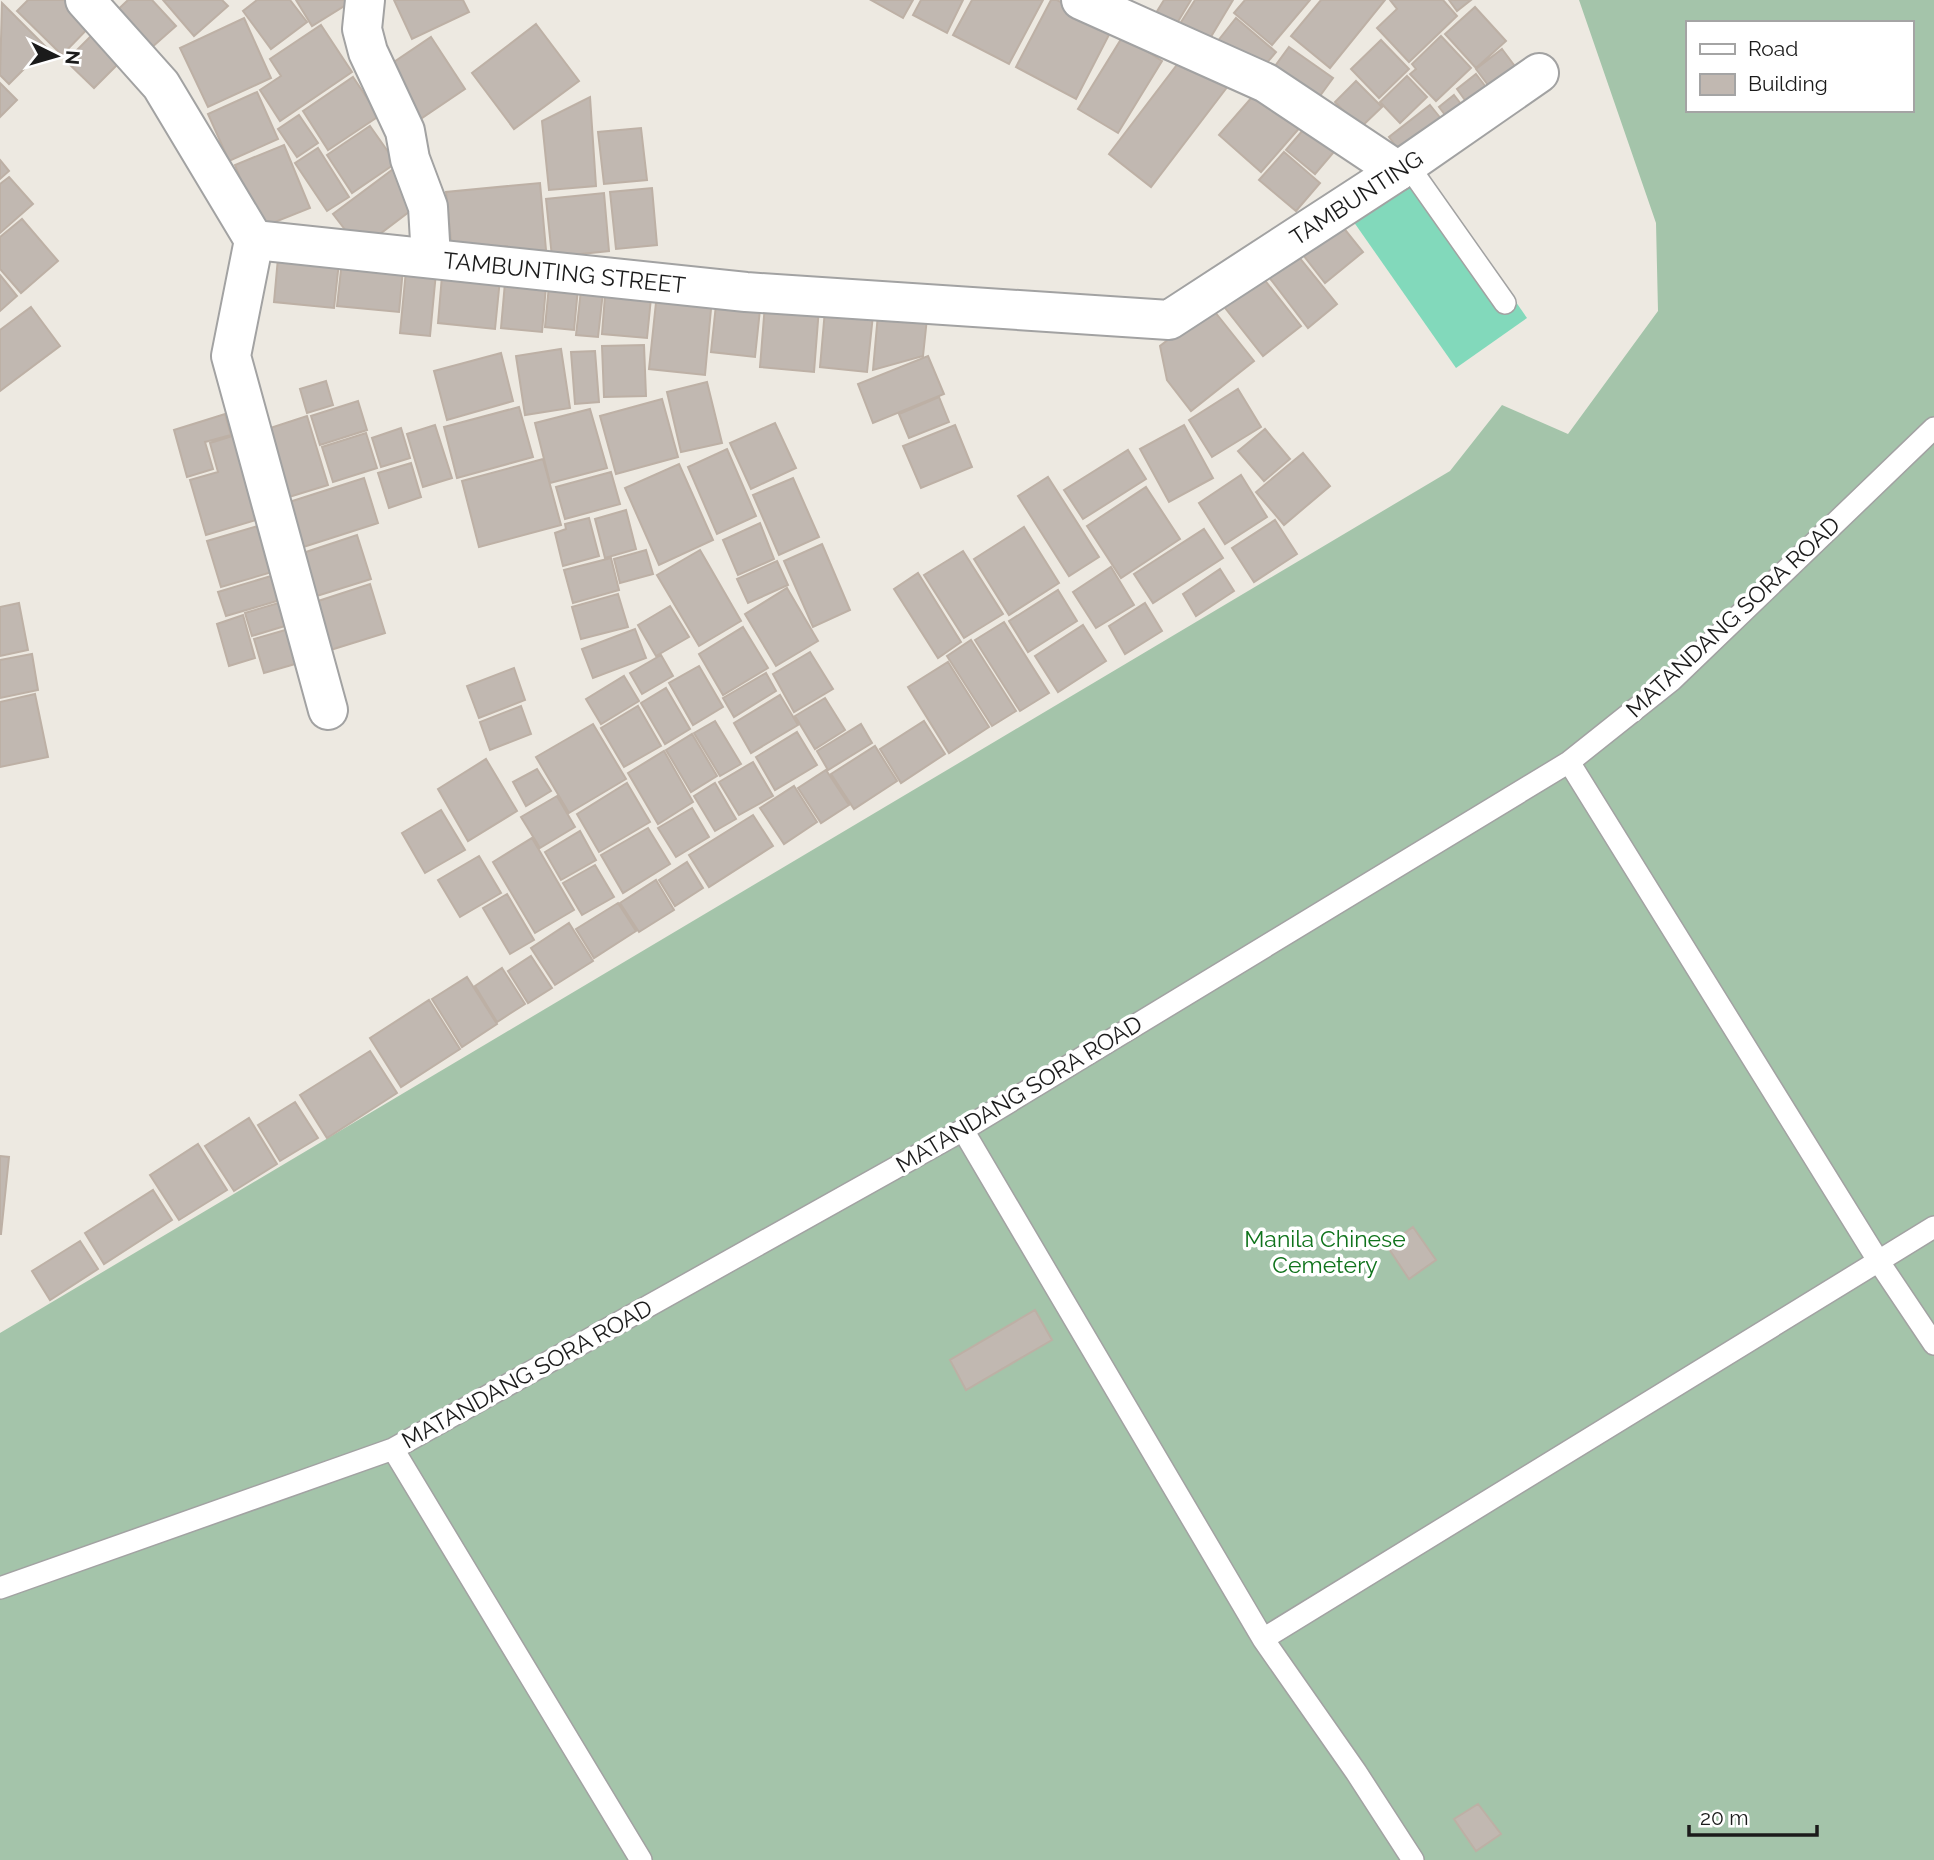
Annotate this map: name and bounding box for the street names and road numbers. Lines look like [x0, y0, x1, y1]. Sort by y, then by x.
street label: TAMBUNTING [1285, 144, 1427, 251]
street label: TAMBUNTING STREET [442, 246, 687, 299]
street label: MATANDANG SORA ROAD [1620, 511, 1845, 723]
street label: MATANDANG SORA ROAD [891, 1009, 1147, 1178]
street label: MATANDANG SORA ROAD [397, 1293, 657, 1454]

